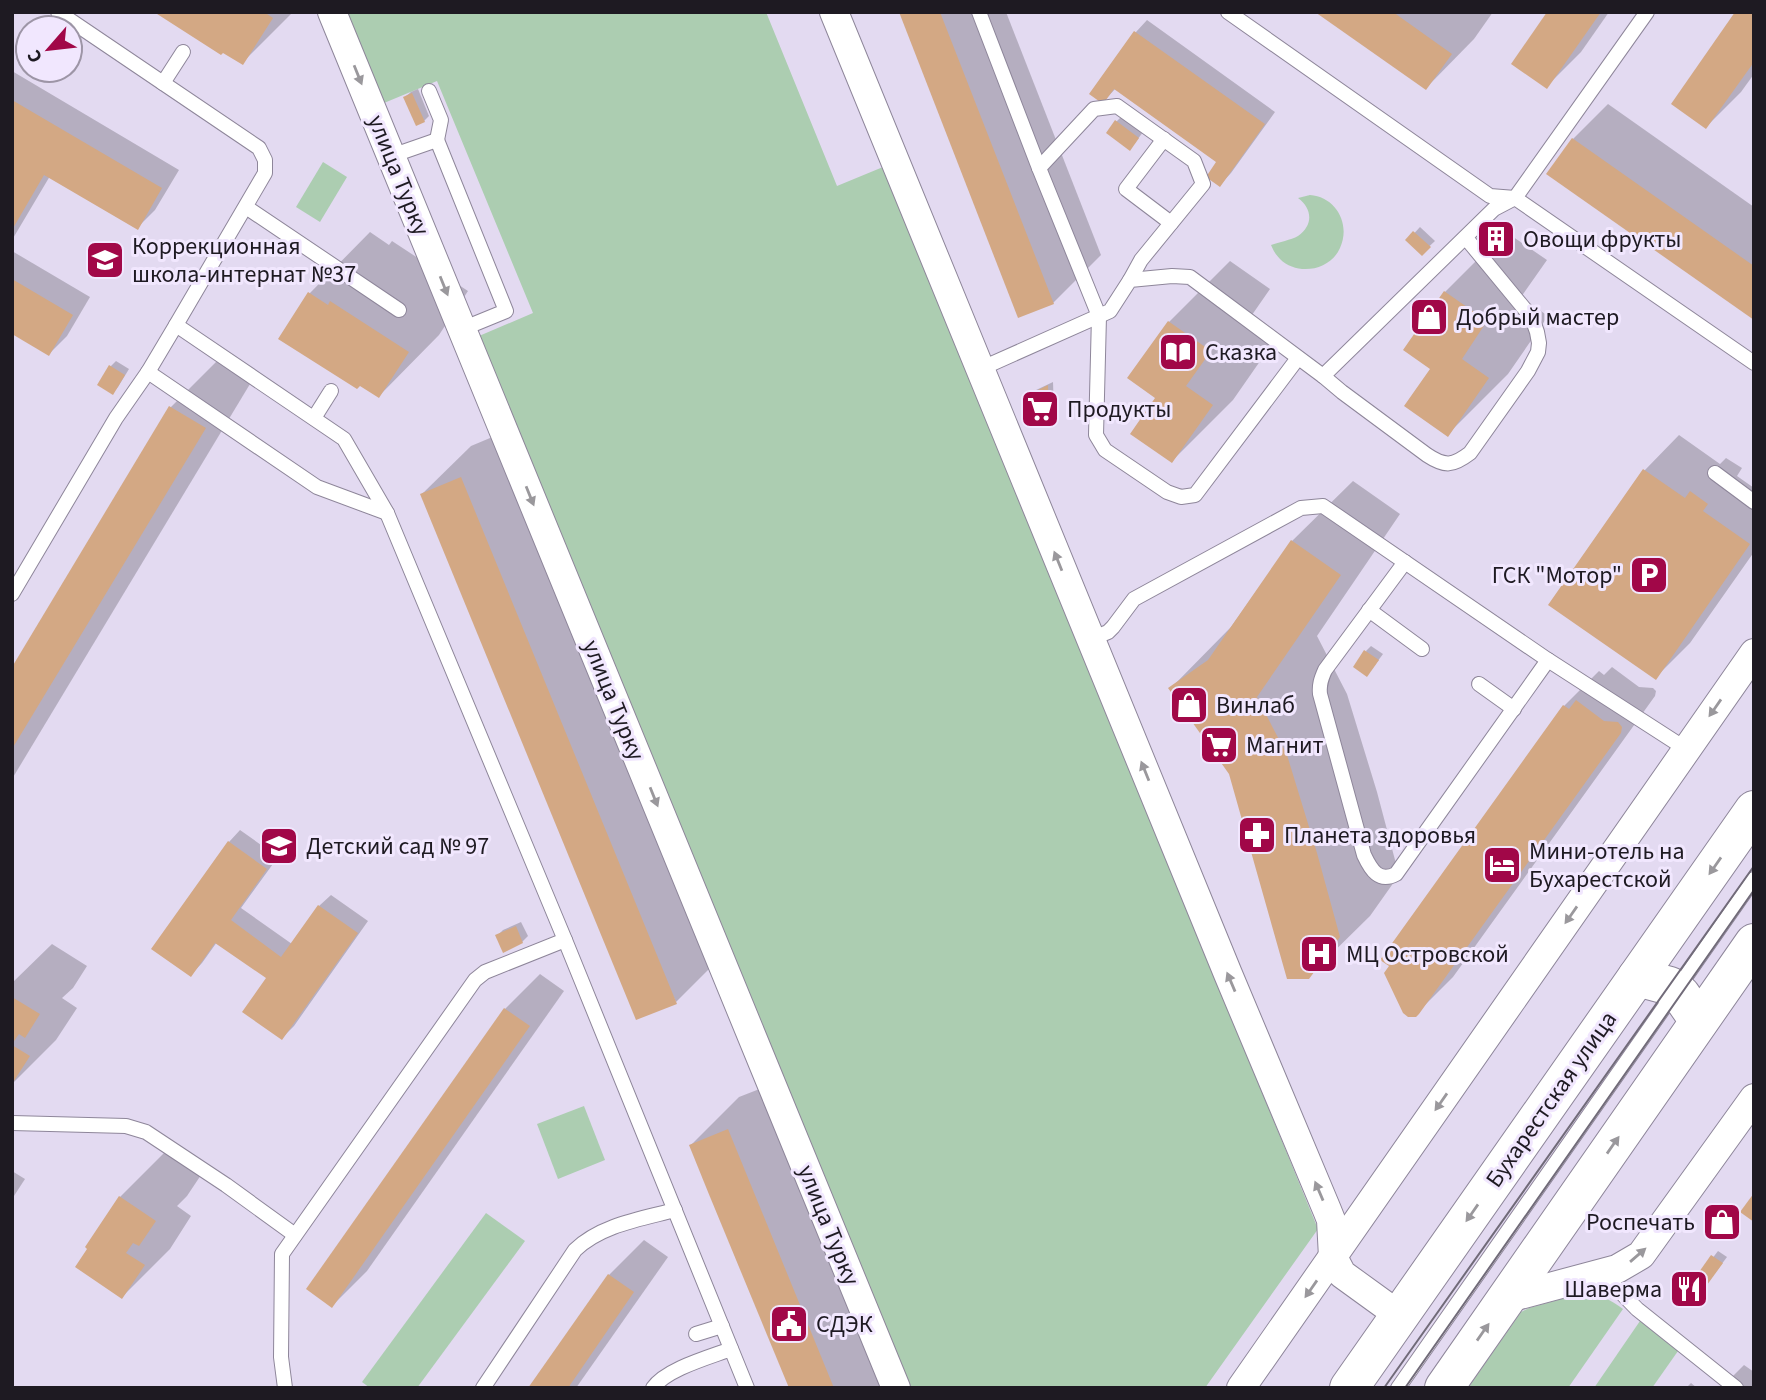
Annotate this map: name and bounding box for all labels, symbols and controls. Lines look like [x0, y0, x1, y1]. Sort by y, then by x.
north arrow [14, 14, 84, 84]
text: С [21, 45, 50, 67]
one-way arrow [352, 65, 363, 86]
street label: улица Турку [359, 110, 439, 241]
building icon: Овощи фрукты [1475, 218, 1517, 260]
place label: Овощи фрукты [1523, 222, 1682, 257]
place label: Коррекционная школа-интернат №37 [132, 229, 356, 292]
school or university icon: Коррекционная школа-интернат №37 [84, 239, 126, 281]
one-way arrow [439, 275, 450, 296]
shop icon: Добрый мастер [1408, 296, 1450, 338]
place label: Добрый мастер [1456, 300, 1619, 335]
library icon: Сказка [1157, 331, 1199, 373]
place label: Сказка [1205, 335, 1277, 370]
supermarket icon: Продукты [1019, 388, 1061, 430]
place label: Продукты [1067, 392, 1171, 427]
one-way arrow [525, 486, 536, 507]
one-way arrow [1053, 550, 1064, 571]
parking icon: ГСК "Мотор" [1628, 554, 1670, 596]
place label: ГСК "Мотор" [1492, 558, 1622, 593]
street label: улица Турку [574, 635, 654, 766]
shop icon: Винлаб [1168, 684, 1210, 726]
place label: Винлаб [1216, 688, 1295, 723]
one-way arrow [1708, 699, 1722, 717]
supermarket icon: Магнит [1198, 724, 1240, 766]
place label: Магнит [1246, 728, 1324, 763]
one-way arrow [1139, 760, 1150, 781]
one-way arrow [649, 787, 660, 808]
pharmacy icon: Планета здоровья [1236, 814, 1278, 856]
place label: Планета здоровья [1284, 818, 1476, 853]
school or university icon: Детский сад № 97 [258, 825, 300, 867]
place label: Детский сад № 97 [306, 829, 489, 864]
place label: Мини-отель на Бухарестской [1529, 834, 1685, 897]
hotel icon: Мини-отель на Бухарестской [1481, 844, 1523, 886]
one-way arrow [1708, 857, 1722, 875]
one-way arrow [1564, 906, 1578, 924]
hospital icon: МЦ Островской [1298, 933, 1340, 975]
place label: МЦ Островской [1346, 937, 1509, 972]
one-way arrow [1225, 971, 1236, 992]
street label: Бухарестская улица [1477, 1004, 1626, 1195]
one-way arrow [1434, 1093, 1448, 1111]
one-way arrow [1606, 1136, 1620, 1154]
street label: улица Турку [789, 1160, 869, 1291]
one-way arrow [1313, 1181, 1324, 1202]
shop icon: Роспечать [1701, 1201, 1743, 1243]
one-way arrow [1465, 1204, 1479, 1222]
place label: Роспечать [1586, 1205, 1695, 1240]
one-way arrow [1630, 1248, 1647, 1263]
restaurant icon: Шаверма [1668, 1268, 1710, 1310]
place label: Шаверма [1564, 1272, 1662, 1307]
one-way arrow [1304, 1280, 1318, 1298]
public building icon: СДЭК [768, 1303, 810, 1345]
place label: СДЭК [816, 1307, 873, 1342]
one-way arrow [1476, 1322, 1489, 1341]

